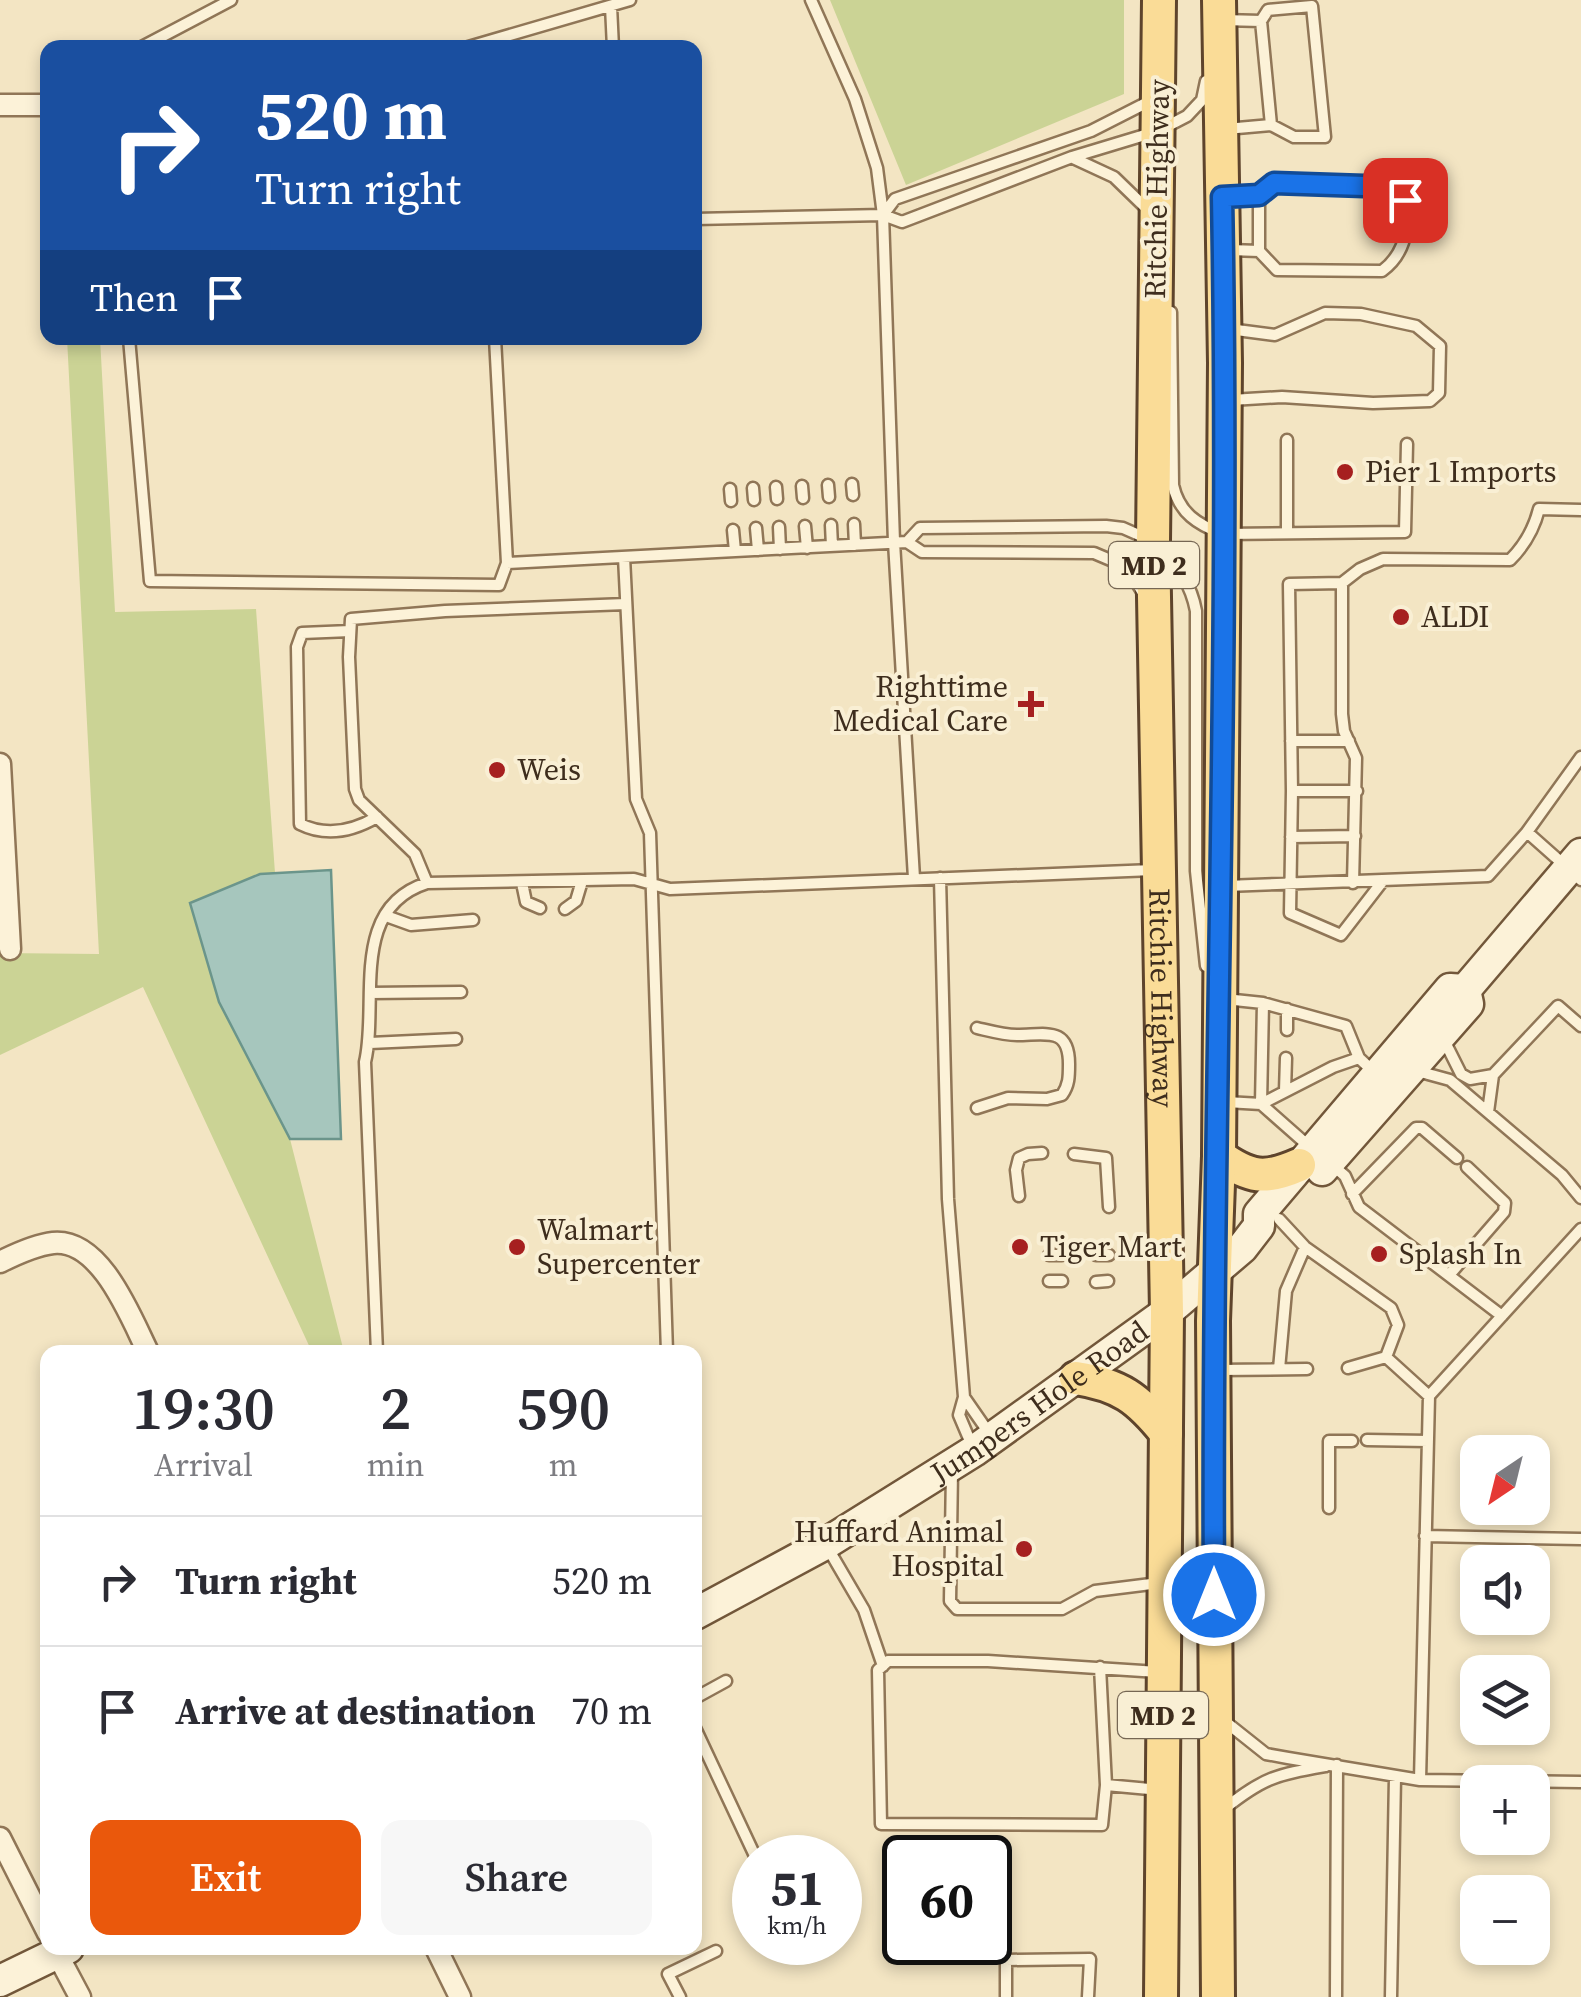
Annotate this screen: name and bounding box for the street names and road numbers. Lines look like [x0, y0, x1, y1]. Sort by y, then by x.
street label: Ritchie Highway [1134, 78, 1179, 299]
road number: MD 2 [1109, 542, 1199, 588]
street label: Ritchie Highway [1139, 888, 1184, 1109]
street label: Jumpers Hole Road [922, 1311, 1157, 1494]
road number: MD 2 [1118, 1692, 1208, 1738]

